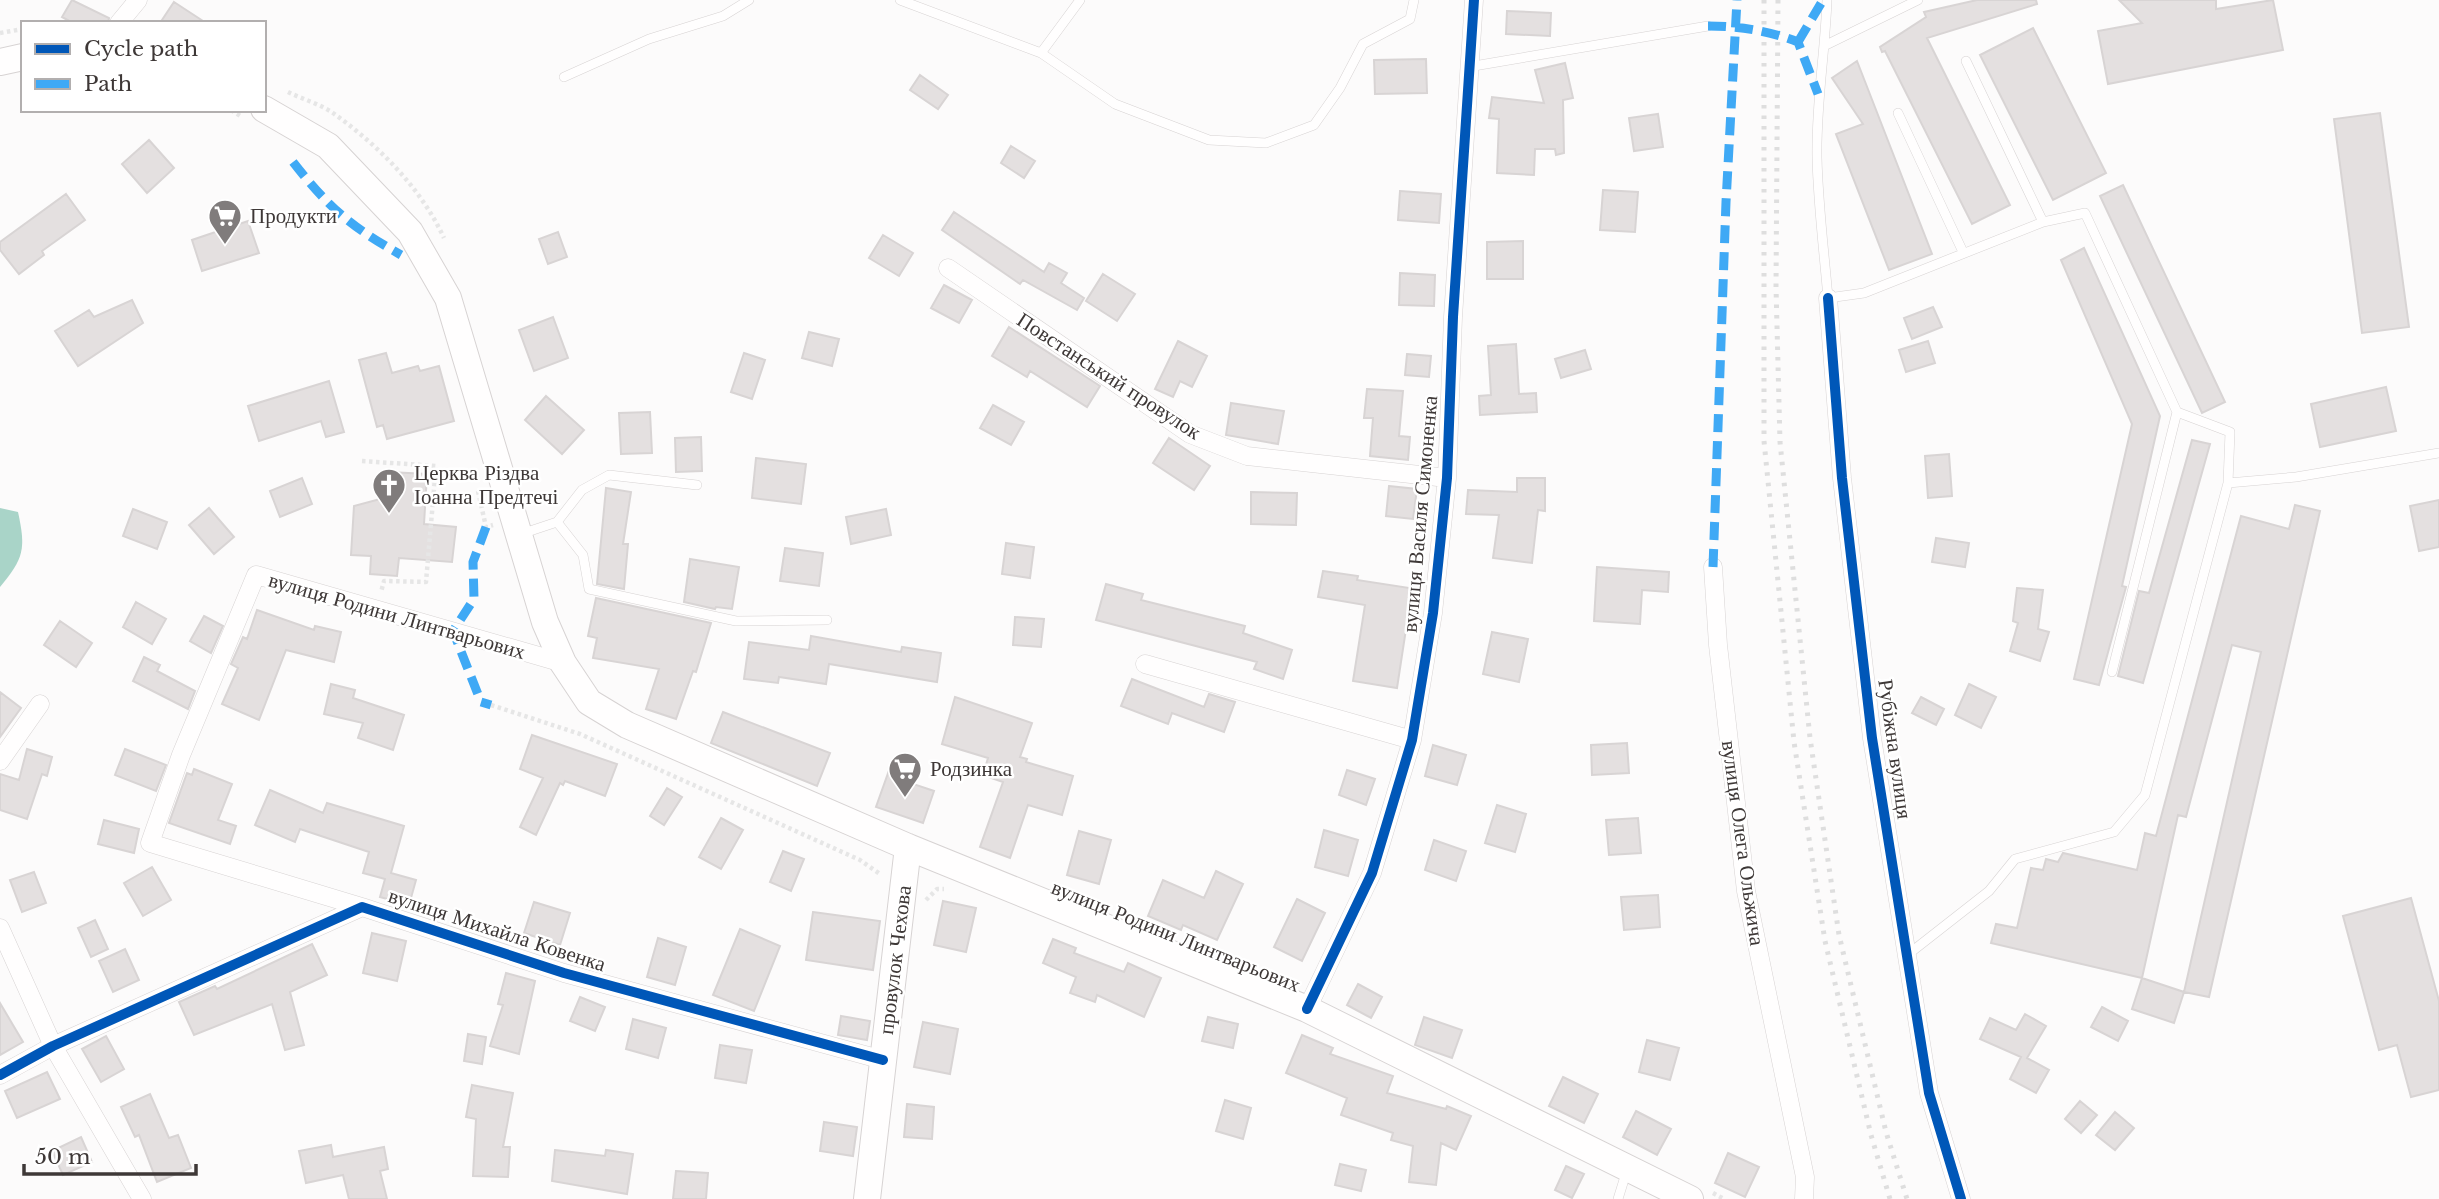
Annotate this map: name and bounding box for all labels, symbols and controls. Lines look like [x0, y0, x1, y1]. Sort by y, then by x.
legend [21, 21, 266, 112]
text: Cycle path [84, 36, 198, 62]
text: Path [84, 71, 132, 97]
supermarket icon: Продукти [206, 197, 244, 246]
place label: Продукти [250, 203, 337, 229]
street label: Повстанський провулок [1012, 307, 1207, 446]
street label: вулиця Василя Симоненка [1397, 394, 1443, 633]
place label: Церква Різдва Іоанна Предтечі [414, 460, 559, 510]
church icon: Церква Різдва Іоанна Предтечі [370, 466, 408, 515]
street label: вулиця Родини Линтварьових [266, 567, 529, 665]
street label: Рубіжна вулиця [1872, 677, 1918, 821]
street label: вулиця Олега Ольжича [1716, 739, 1770, 948]
supermarket icon: Родзинка [886, 750, 924, 799]
place label: Родзинка [930, 756, 1013, 782]
street label: вулиця Родини Линтварьових [1048, 874, 1305, 998]
street label: вулиця Михайла Ковенка [385, 883, 610, 978]
street label: провулок Чехова [873, 883, 917, 1036]
scale bar [24, 1132, 196, 1176]
text: 50 m [35, 1144, 91, 1170]

